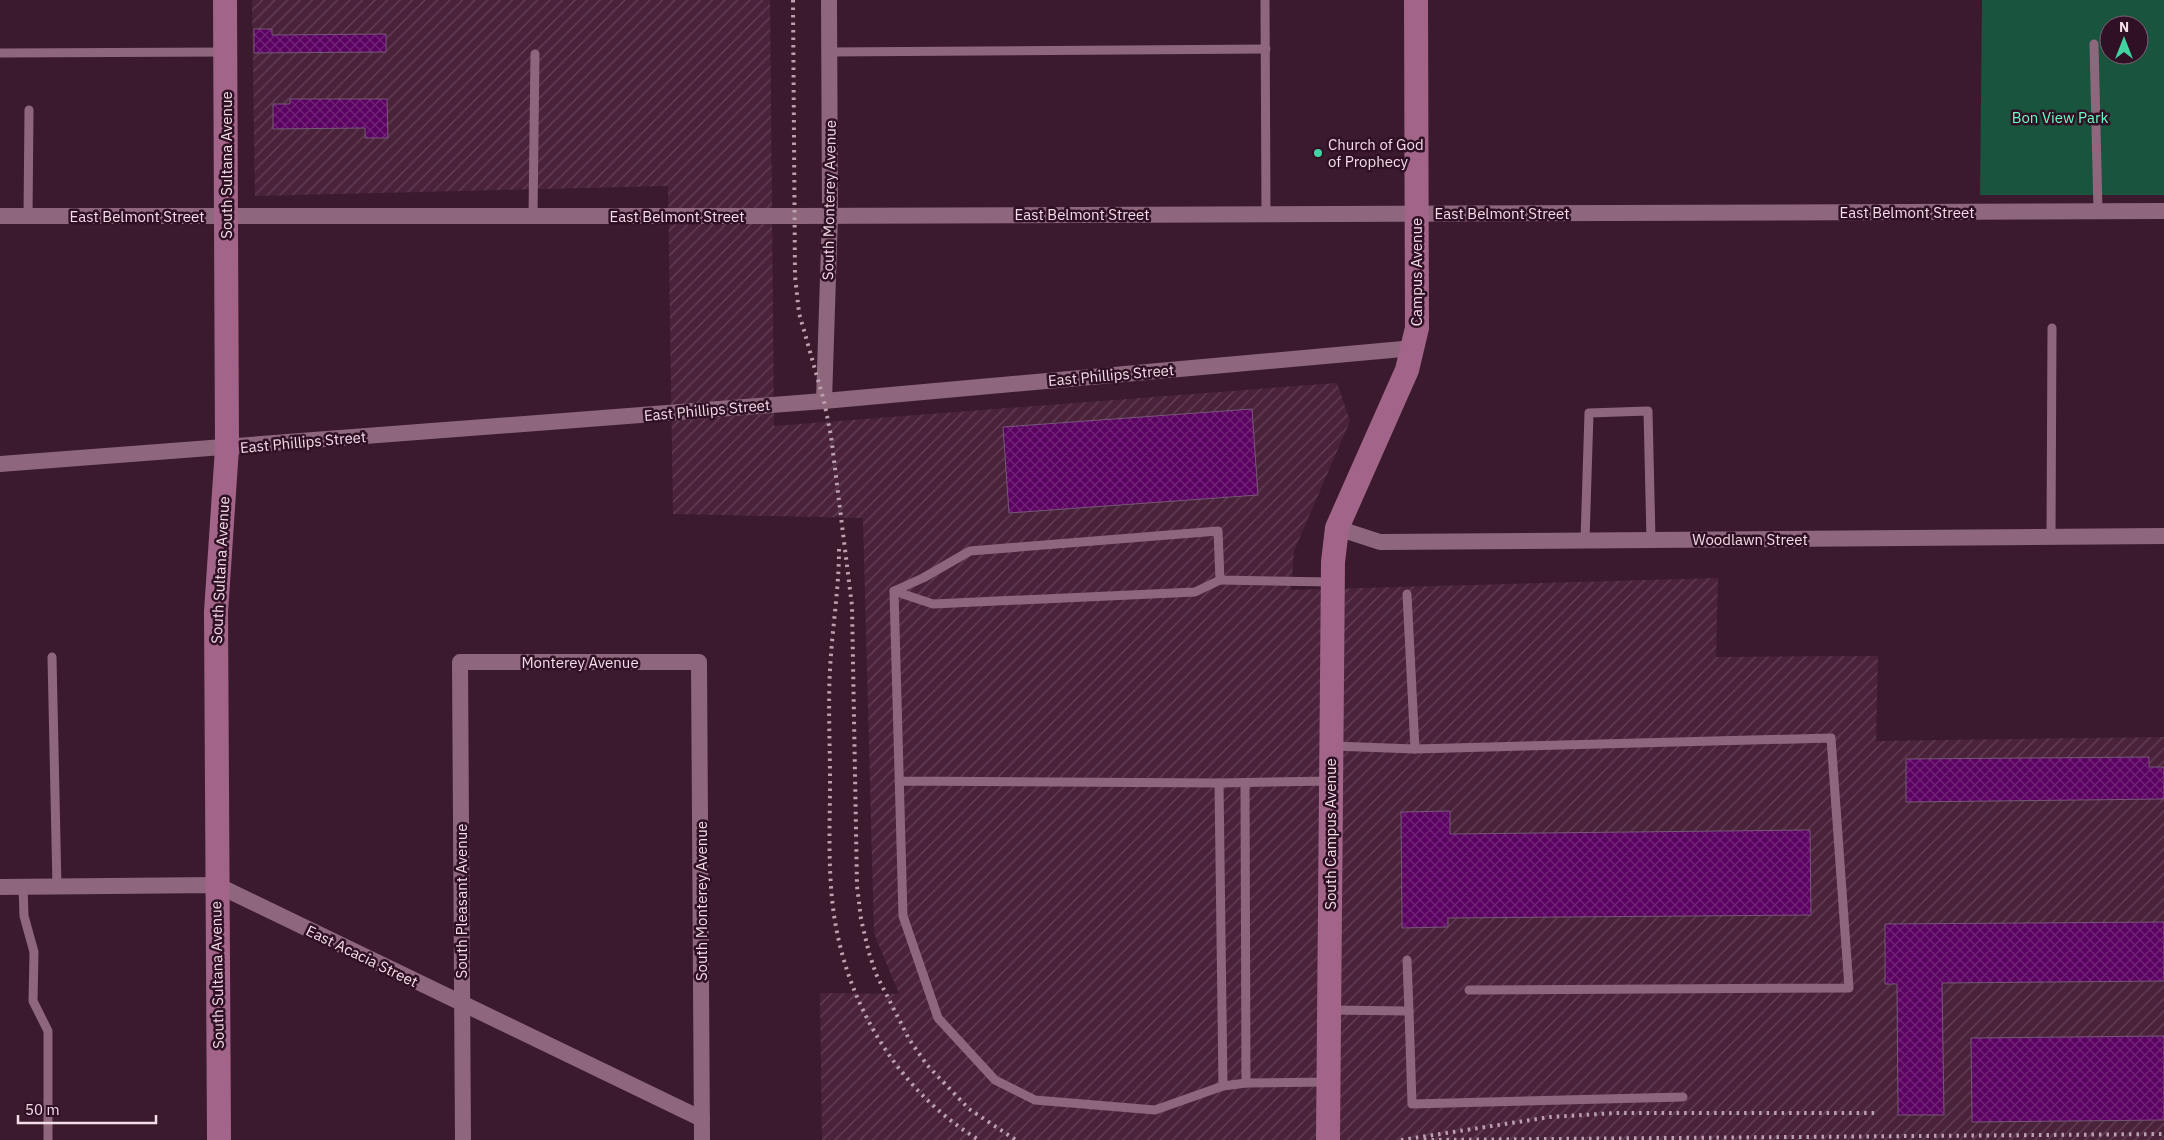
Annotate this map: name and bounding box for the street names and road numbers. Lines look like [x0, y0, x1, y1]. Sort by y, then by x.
street label: South Sultana Avenue [217, 91, 236, 239]
street label: South Monterey Avenue [818, 120, 840, 280]
street label: East Belmont Street [1840, 203, 1974, 222]
street label: East Belmont Street [1435, 204, 1569, 223]
street label: East Belmont Street [1015, 205, 1149, 224]
street label: East Belmont Street [70, 207, 204, 226]
street label: East Belmont Street [610, 207, 744, 226]
street label: Campus Avenue [1407, 218, 1426, 326]
street label: East Phillips Street [1047, 360, 1175, 390]
street label: East Phillips Street [643, 395, 771, 425]
street label: East Phillips Street [239, 427, 367, 457]
street label: South Sultana Avenue [207, 496, 233, 644]
street label: Woodlawn Street [1692, 530, 1808, 549]
street label: Monterey Avenue [521, 653, 639, 672]
street label: South Campus Avenue [1321, 758, 1340, 910]
street label: South Monterey Avenue [692, 821, 711, 981]
street label: South Pleasant Avenue [452, 823, 471, 979]
street label: South Sultana Avenue [206, 901, 228, 1049]
street label: East Acacia Street [303, 921, 421, 991]

